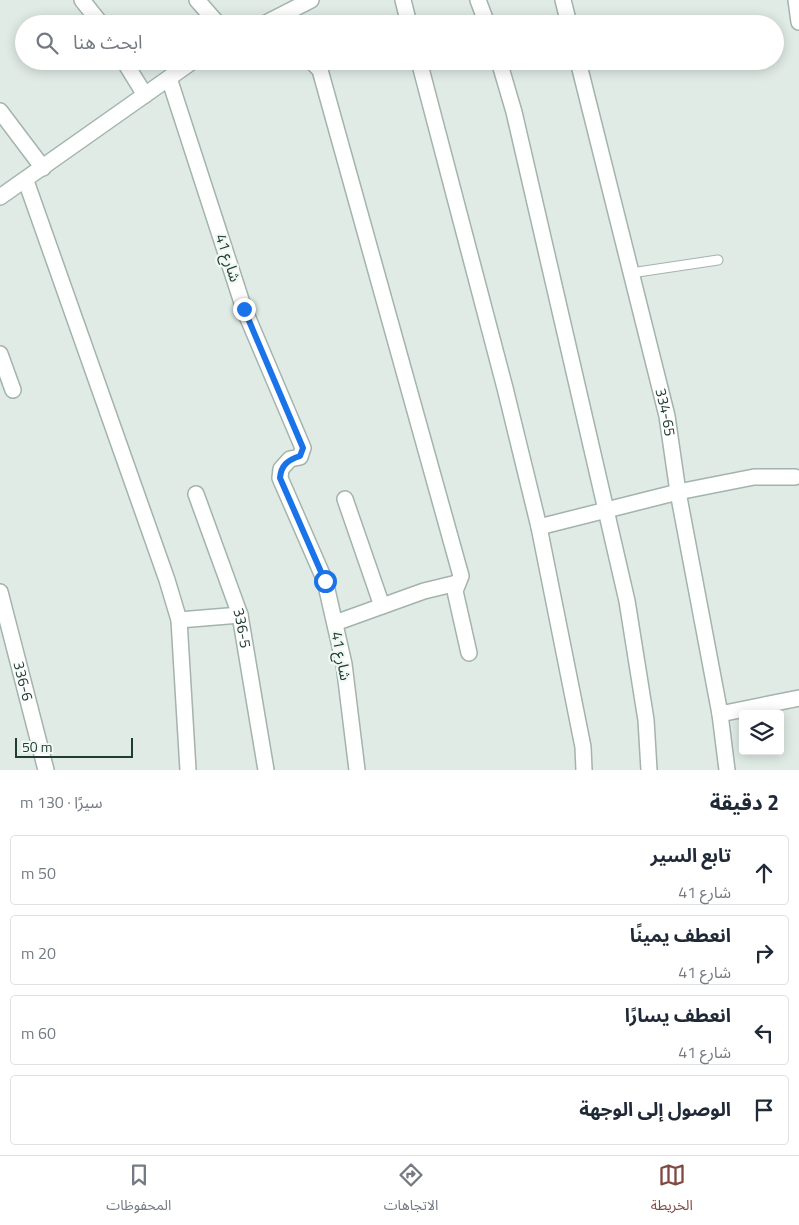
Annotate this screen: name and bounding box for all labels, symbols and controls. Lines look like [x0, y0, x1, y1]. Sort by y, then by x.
search box [15, 15, 784, 70]
text: ابحث هنا [73, 27, 143, 56]
icon: search [33, 29, 61, 57]
street label: شارع 41 [209, 231, 247, 285]
route end [233, 298, 256, 321]
street label: 334-65 [649, 386, 682, 438]
route start [314, 570, 337, 593]
street label: 336-5 [227, 604, 257, 650]
street label: شارع 41 [325, 629, 358, 683]
street label: 336-6 [7, 659, 40, 703]
map controls [739, 710, 784, 755]
button: layers [739, 710, 784, 755]
scale bar [15, 735, 132, 758]
text: 50 m [22, 736, 52, 757]
text: 2 دقيقة [710, 786, 779, 818]
text: سيرًا · 130 m [20, 790, 103, 814]
text: تابع السير [651, 840, 731, 869]
icon: ahead [750, 859, 778, 887]
text: 50 m [21, 861, 56, 885]
text: شارع 41 [678, 880, 731, 904]
text: انعطف يمينًا [630, 920, 731, 949]
icon: right [750, 939, 778, 967]
text: 20 m [21, 941, 56, 965]
text: شارع 41 [678, 960, 731, 984]
text: انعطف يسارًا [625, 1000, 731, 1029]
icon: left [750, 1019, 778, 1047]
text: 60 m [21, 1021, 56, 1045]
text: شارع 41 [678, 1040, 731, 1064]
text: الوصول إلى الوجهة [579, 1094, 731, 1123]
icon: arrive [750, 1096, 778, 1124]
tab: المحفوظات [106, 1161, 171, 1220]
tab: الاتجاهات [384, 1161, 438, 1220]
tab: الخريطة [651, 1161, 693, 1220]

